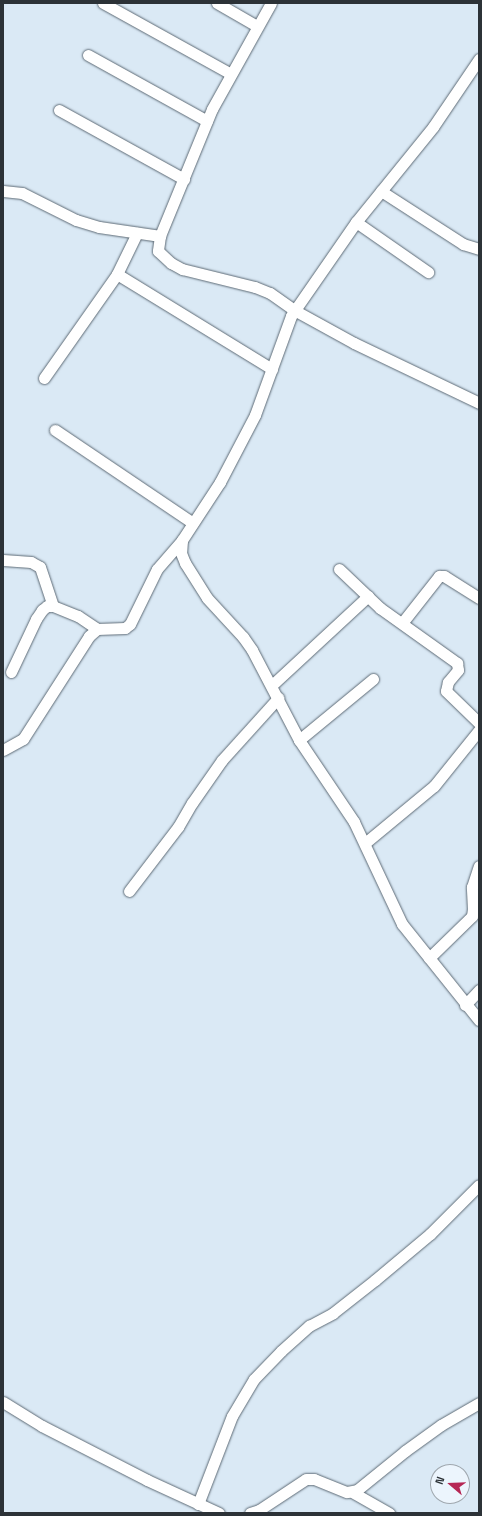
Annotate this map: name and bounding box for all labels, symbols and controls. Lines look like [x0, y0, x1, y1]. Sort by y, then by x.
north arrow [430, 1464, 470, 1504]
text: N [432, 1475, 447, 1486]

